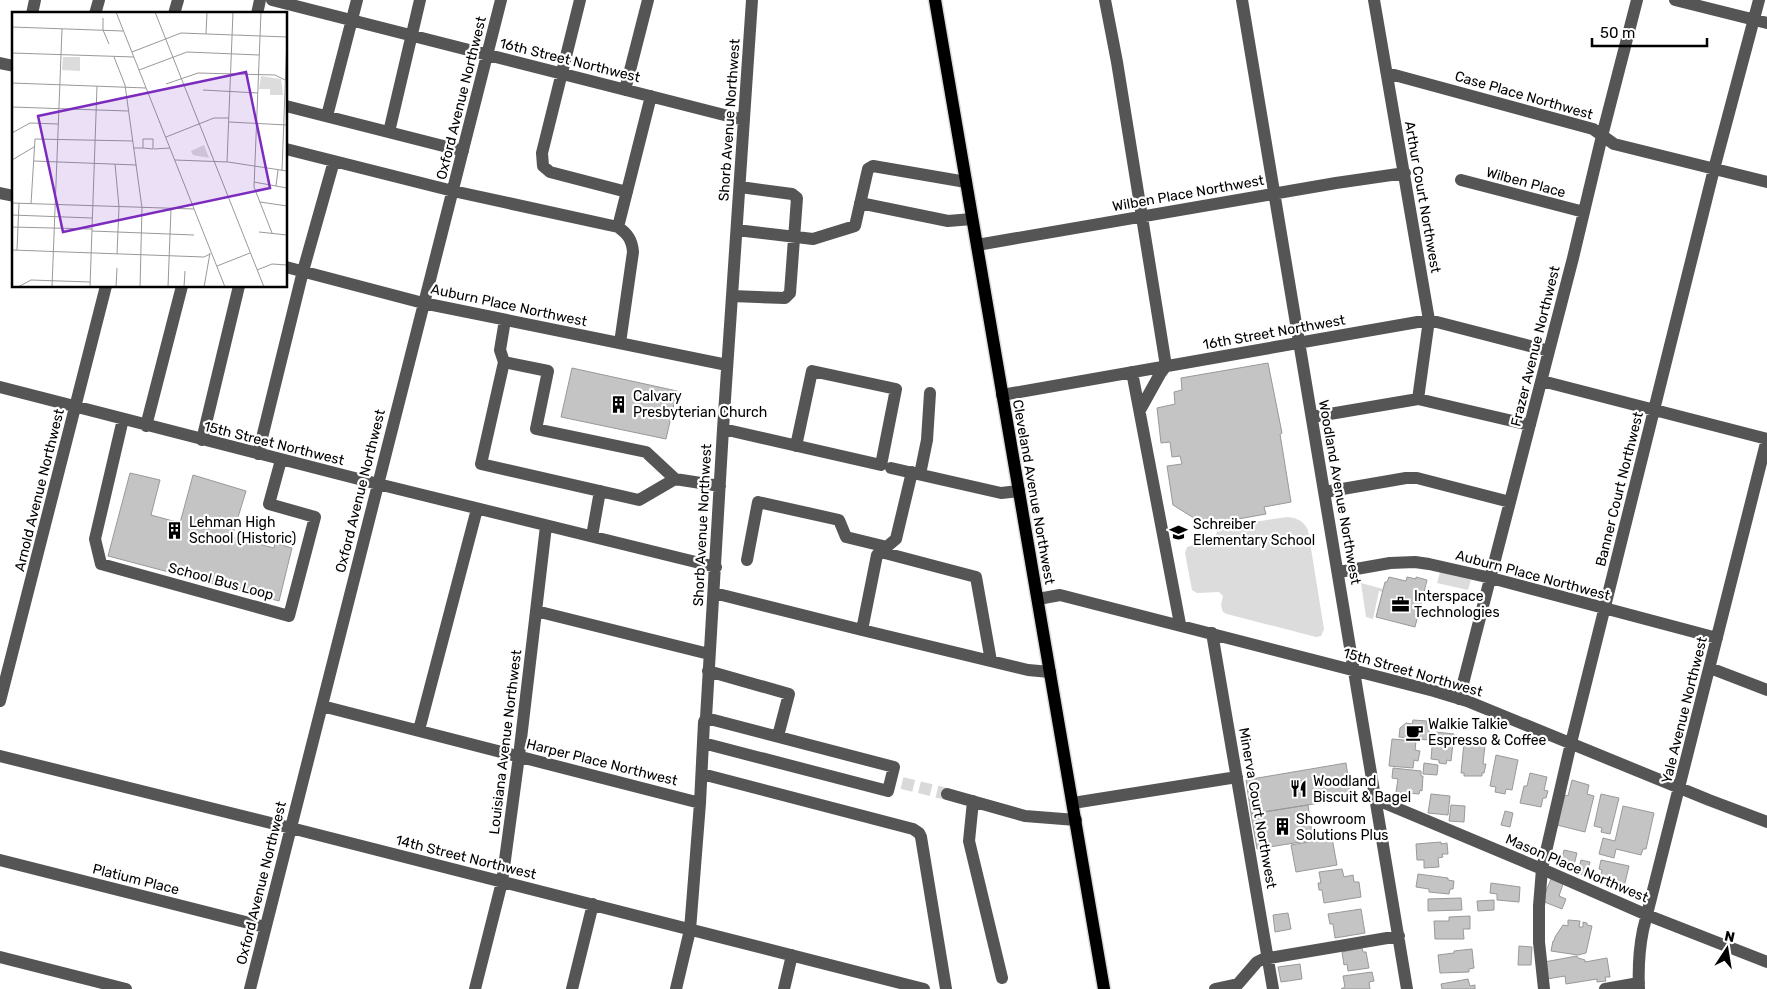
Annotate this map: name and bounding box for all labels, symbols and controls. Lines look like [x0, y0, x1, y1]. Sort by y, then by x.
inset map [12, 12, 288, 288]
street label: Oxford Avenue Northwest [433, 14, 490, 182]
scale bar [1592, 15, 1707, 47]
text: 50 m [1600, 24, 1635, 42]
street label: 16th Street Northwest [498, 35, 642, 86]
street label: Shorb Avenue Northwest [715, 38, 744, 202]
street label: Case Place Northwest [1453, 68, 1595, 124]
street label: Arthur Court Northwest [1401, 120, 1444, 275]
street label: Wilben Place [1484, 164, 1568, 201]
street label: Wilben Place Northwest [1111, 172, 1266, 215]
street label: Frazer Avenue Northwest [1507, 264, 1564, 428]
street label: Auburn Place Northwest [429, 281, 589, 330]
street label: 16th Street Northwest [1202, 312, 1347, 353]
place label: Calvary Presbyterian Church [633, 388, 767, 421]
building icon: Calvary Presbyterian Church [609, 394, 629, 414]
street label: Cleveland Avenue Northwest [1009, 398, 1058, 586]
street label: Woodland Avenue Northwest [1315, 398, 1364, 586]
street label: Arnold Avenue Northwest [11, 407, 68, 573]
street label: Oxford Avenue Northwest [332, 407, 389, 575]
street label: Banner Court Northwest [1592, 410, 1647, 568]
street label: 15th Street Northwest [202, 418, 346, 469]
street label: Shorb Avenue Northwest [690, 443, 715, 607]
place label: Lehman High School (Historic) [189, 514, 296, 547]
place label: Schreiber Elementary School [1193, 516, 1315, 549]
building icon: Lehman High School (Historic) [165, 520, 185, 540]
school or university icon: Schreiber Elementary School [1169, 522, 1189, 542]
street label: Auburn Place Northwest [1454, 547, 1613, 604]
street label: School Bus Loop [166, 559, 275, 604]
place label: Interspace Technologies [1414, 588, 1500, 621]
office icon: Interspace Technologies [1390, 594, 1410, 614]
street label: Yale Avenue Northwest [1658, 634, 1711, 785]
street label: 15th Street Northwest [1341, 644, 1485, 701]
street label: Louisiana Avenue Northwest [486, 648, 525, 835]
place label: Walkie Talkie Espresso & Coffee [1428, 716, 1547, 749]
cafe icon: Walkie Talkie Espresso & Coffee [1404, 722, 1424, 742]
street label: Minerva Court Northwest [1235, 726, 1280, 890]
street label: Harper Place Northwest [525, 735, 680, 790]
place label: Woodland Biscuit & Bagel [1313, 773, 1411, 806]
restaurant icon: Woodland Biscuit & Bagel [1289, 779, 1309, 799]
street label: Oxford Avenue Northwest [233, 799, 290, 967]
place label: Showroom Solutions Plus [1296, 811, 1388, 844]
building icon: Showroom Solutions Plus [1272, 817, 1292, 837]
street label: Mason Place Northwest [1503, 831, 1651, 906]
street label: 14th Street Northwest [394, 832, 539, 883]
street label: Platium Place [91, 860, 181, 899]
north arrow [1702, 924, 1752, 974]
text: N [1723, 927, 1736, 946]

